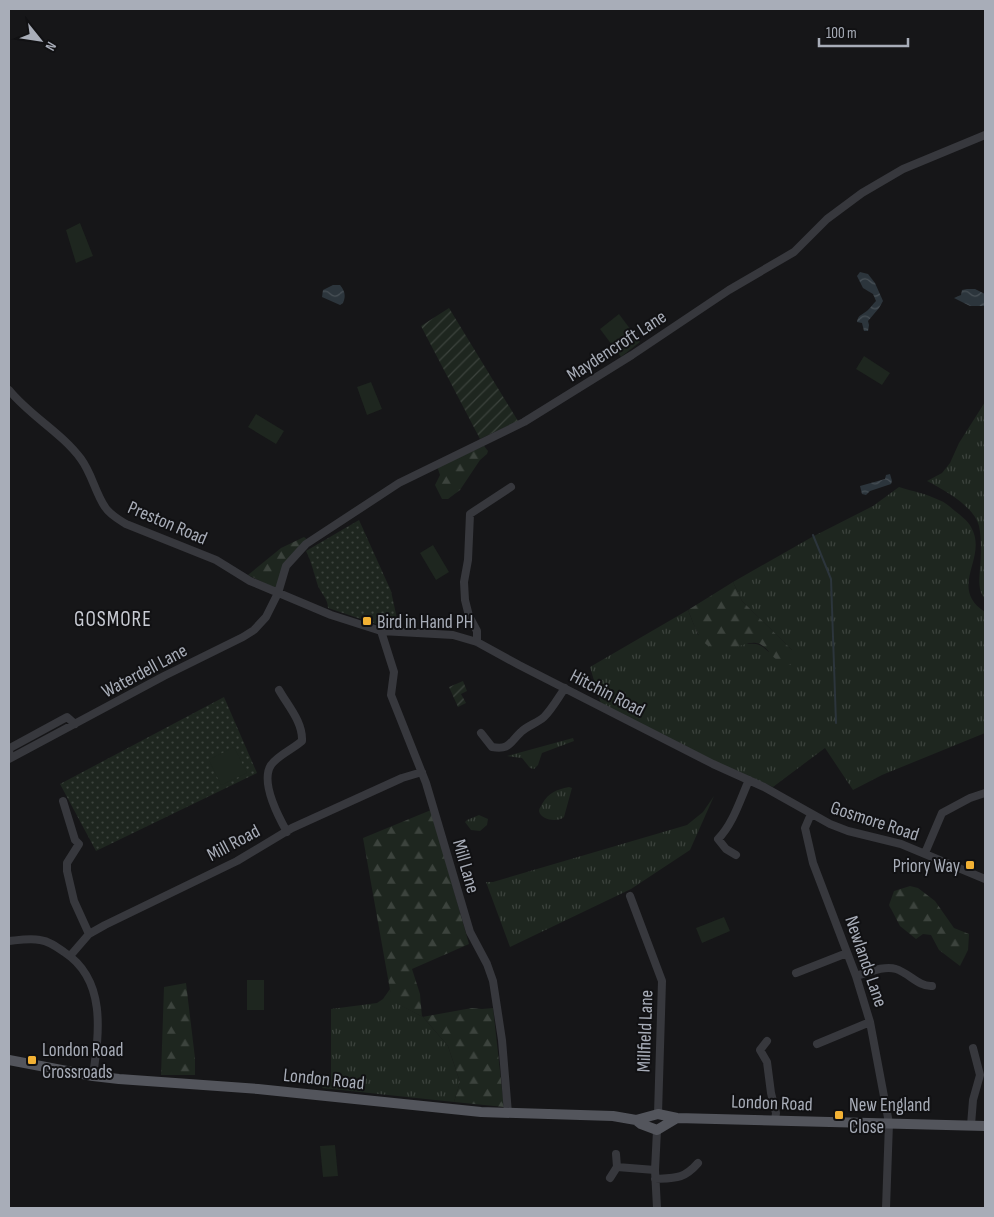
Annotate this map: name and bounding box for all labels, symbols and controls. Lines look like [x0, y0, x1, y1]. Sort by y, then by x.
north arrow [15, 15, 65, 65]
scale bar [819, 15, 908, 47]
text: 100 m [826, 24, 857, 43]
text: N [42, 39, 60, 54]
street label: Maydencroft Lane [563, 306, 671, 387]
street label: Preston Road [124, 496, 211, 550]
district label: GOSMORE [74, 607, 152, 632]
place label: Bird in Hand PH [377, 611, 473, 634]
marker: Bird in Hand PH [361, 615, 373, 627]
street label: Waterdell Lane [98, 639, 191, 703]
street label: Hitchin Road [566, 665, 649, 722]
street label: Gosmore Road [827, 796, 922, 847]
street label: Mill Road [203, 820, 264, 867]
street label: Mill Lane [447, 837, 484, 896]
place label: Priory Way [893, 855, 961, 878]
marker: Priory Way [964, 859, 976, 871]
street label: Newlands Lane [839, 913, 892, 1010]
street label: Millfield Lane [633, 989, 658, 1073]
place label: London Road Crossroads [42, 1039, 123, 1084]
marker: London Road Crossroads [26, 1054, 38, 1066]
street label: London Road [282, 1064, 366, 1095]
street label: London Road [731, 1091, 813, 1116]
place label: New England Close [849, 1094, 930, 1139]
marker: New England Close [833, 1109, 845, 1121]

